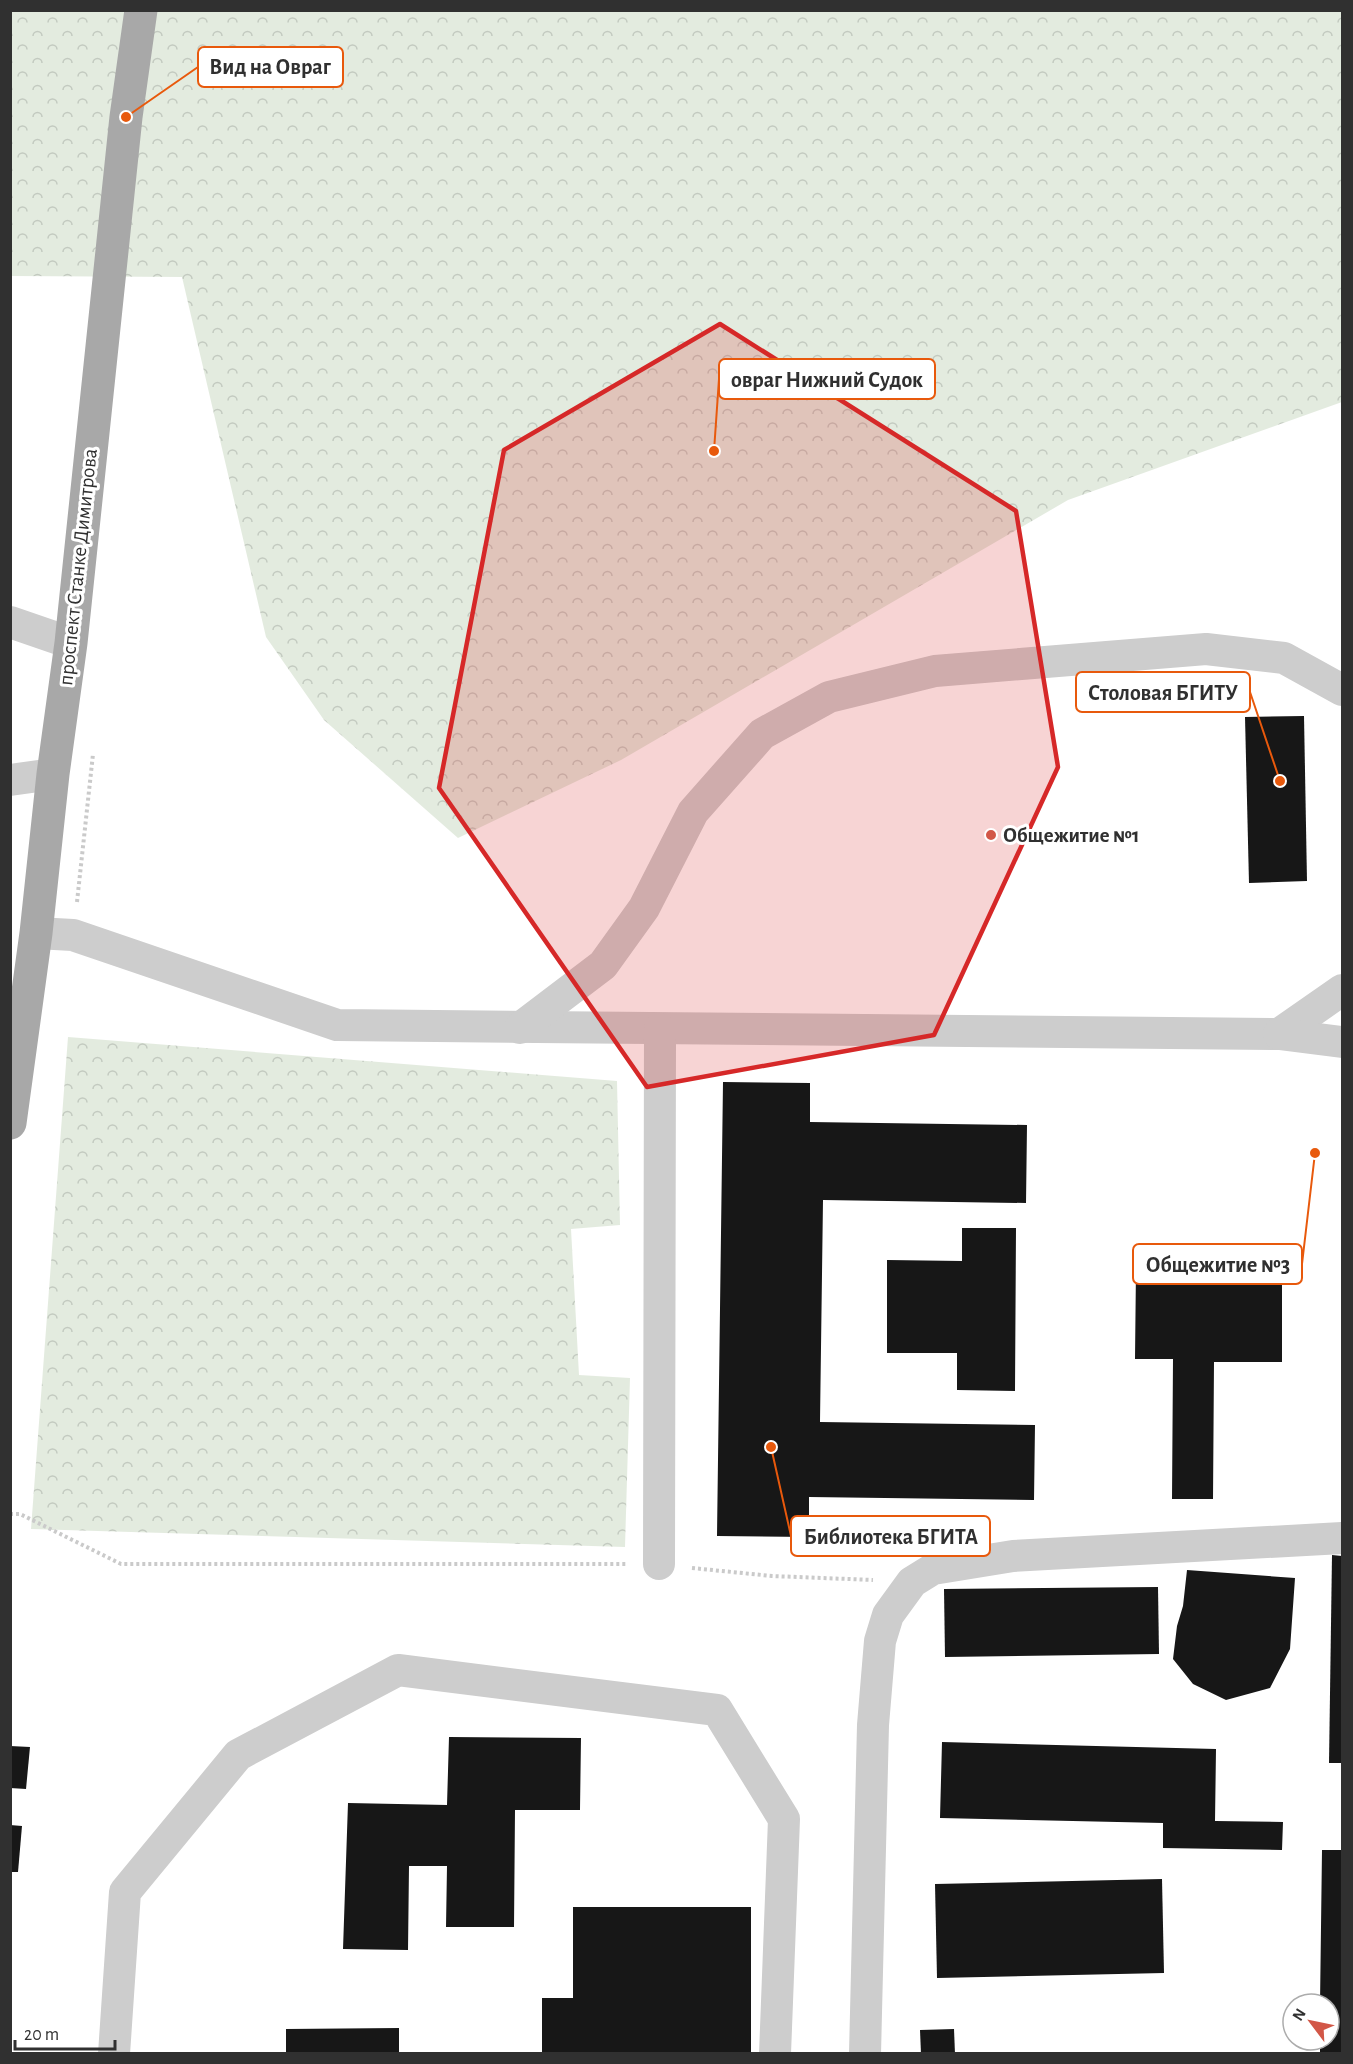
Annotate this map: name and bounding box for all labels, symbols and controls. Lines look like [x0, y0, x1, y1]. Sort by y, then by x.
callout: Вид на Овраг [198, 47, 343, 87]
text: Вид на Овраг [209, 56, 332, 78]
callout: овраг Нижний Судок [719, 359, 935, 399]
text: овраг Нижний Судок [731, 369, 923, 392]
street label: проспект Станке Димитрова [55, 447, 101, 687]
callout: Столовая БГИТУ [1076, 672, 1250, 712]
text: Столовая БГИТУ [1088, 682, 1238, 704]
place label: Общежитие №1 [1003, 825, 1139, 846]
marker: Общежитие №1 [984, 828, 998, 842]
callout: Общежитие №3 [1133, 1244, 1302, 1284]
text: Общежитие №3 [1146, 1254, 1290, 1276]
callout: Библиотека БГИТА [791, 1516, 990, 1556]
text: Библиотека БГИТА [804, 1526, 978, 1548]
north arrow [1281, 1992, 1341, 2052]
text: N [1289, 2006, 1309, 2024]
scale bar [15, 2013, 116, 2051]
text: 20 m [24, 2026, 59, 2044]

